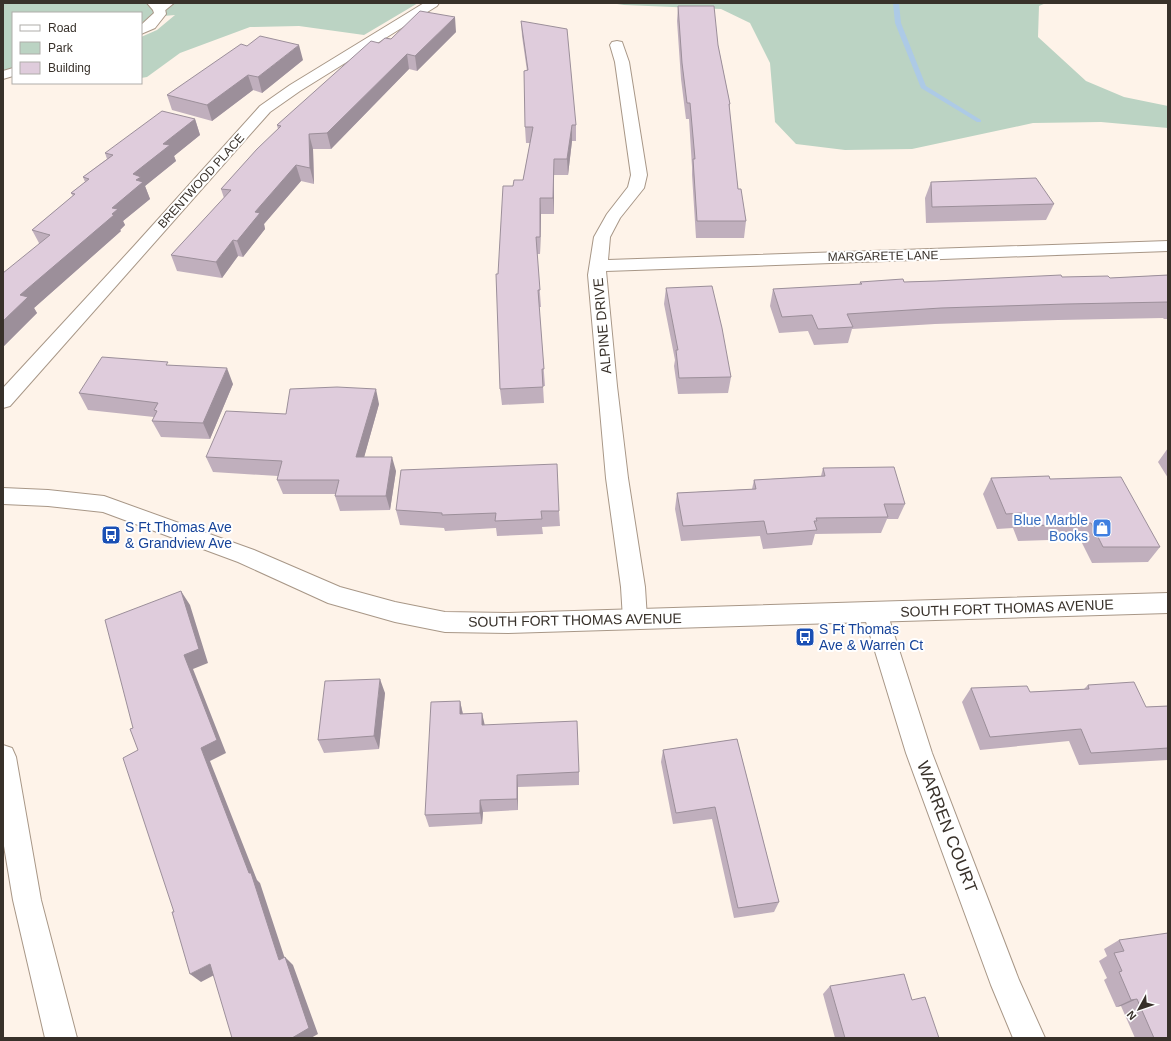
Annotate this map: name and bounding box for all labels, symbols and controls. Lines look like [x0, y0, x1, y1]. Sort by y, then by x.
legend [12, 12, 142, 84]
text: Road [48, 21, 77, 35]
text: Park [48, 41, 74, 55]
text: Building [48, 61, 91, 75]
street label: BRENTWOOD PLACE [155, 131, 247, 231]
street label: MARGARETE LANE [828, 248, 938, 264]
street label: ALPINE DRIVE [590, 277, 614, 375]
place label: Blue Marble Books [1013, 512, 1088, 544]
shop icon: Blue Marble Books [1091, 517, 1113, 539]
place label: S Ft Thomas Ave & Grandview Ave [125, 519, 232, 551]
bus stop icon: S Ft Thomas Ave & Grandview Ave [100, 524, 122, 546]
street label: SOUTH FORT THOMAS AVENUE [900, 596, 1114, 620]
street label: SOUTH FORT THOMAS AVENUE [468, 610, 682, 630]
place label: S Ft Thomas Ave & Warren Ct [819, 621, 923, 653]
bus stop icon: S Ft Thomas Ave & Warren Ct [794, 626, 816, 648]
street label: WARREN COURT [913, 758, 981, 896]
north arrow [1119, 989, 1159, 1029]
text: N [1124, 1008, 1138, 1022]

